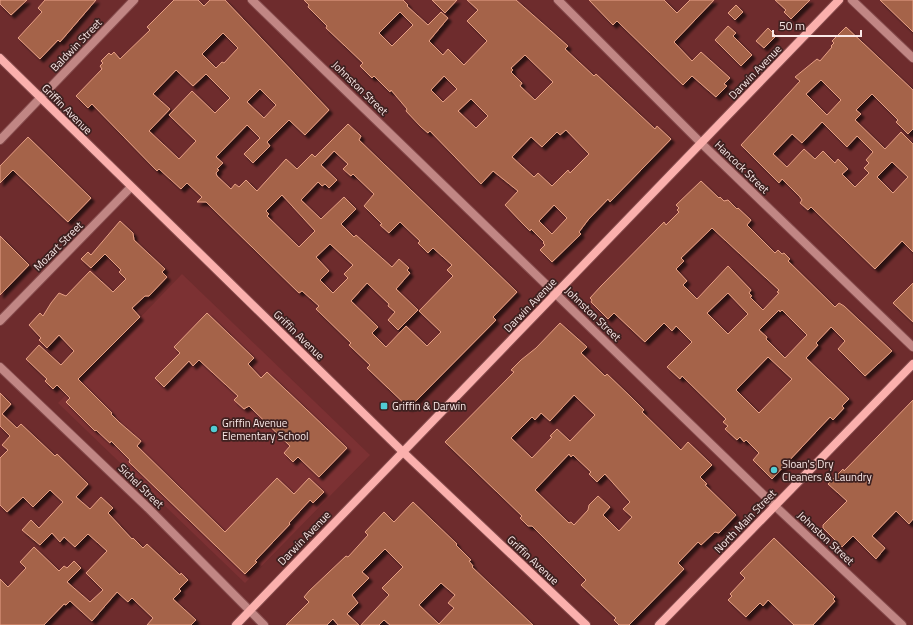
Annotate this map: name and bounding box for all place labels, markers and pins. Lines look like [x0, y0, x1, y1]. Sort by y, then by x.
place label: Griffin & Darwin [392, 398, 466, 414]
marker: Griffin & Darwin [379, 401, 389, 411]
place label: Griffin Avenue Elementary School [222, 415, 309, 444]
marker: Griffin Avenue Elementary School [209, 424, 219, 434]
place label: Sloan's Dry Cleaners & Laundry [782, 456, 873, 485]
marker: Sloan's Dry Cleaners & Laundry [769, 465, 779, 475]

